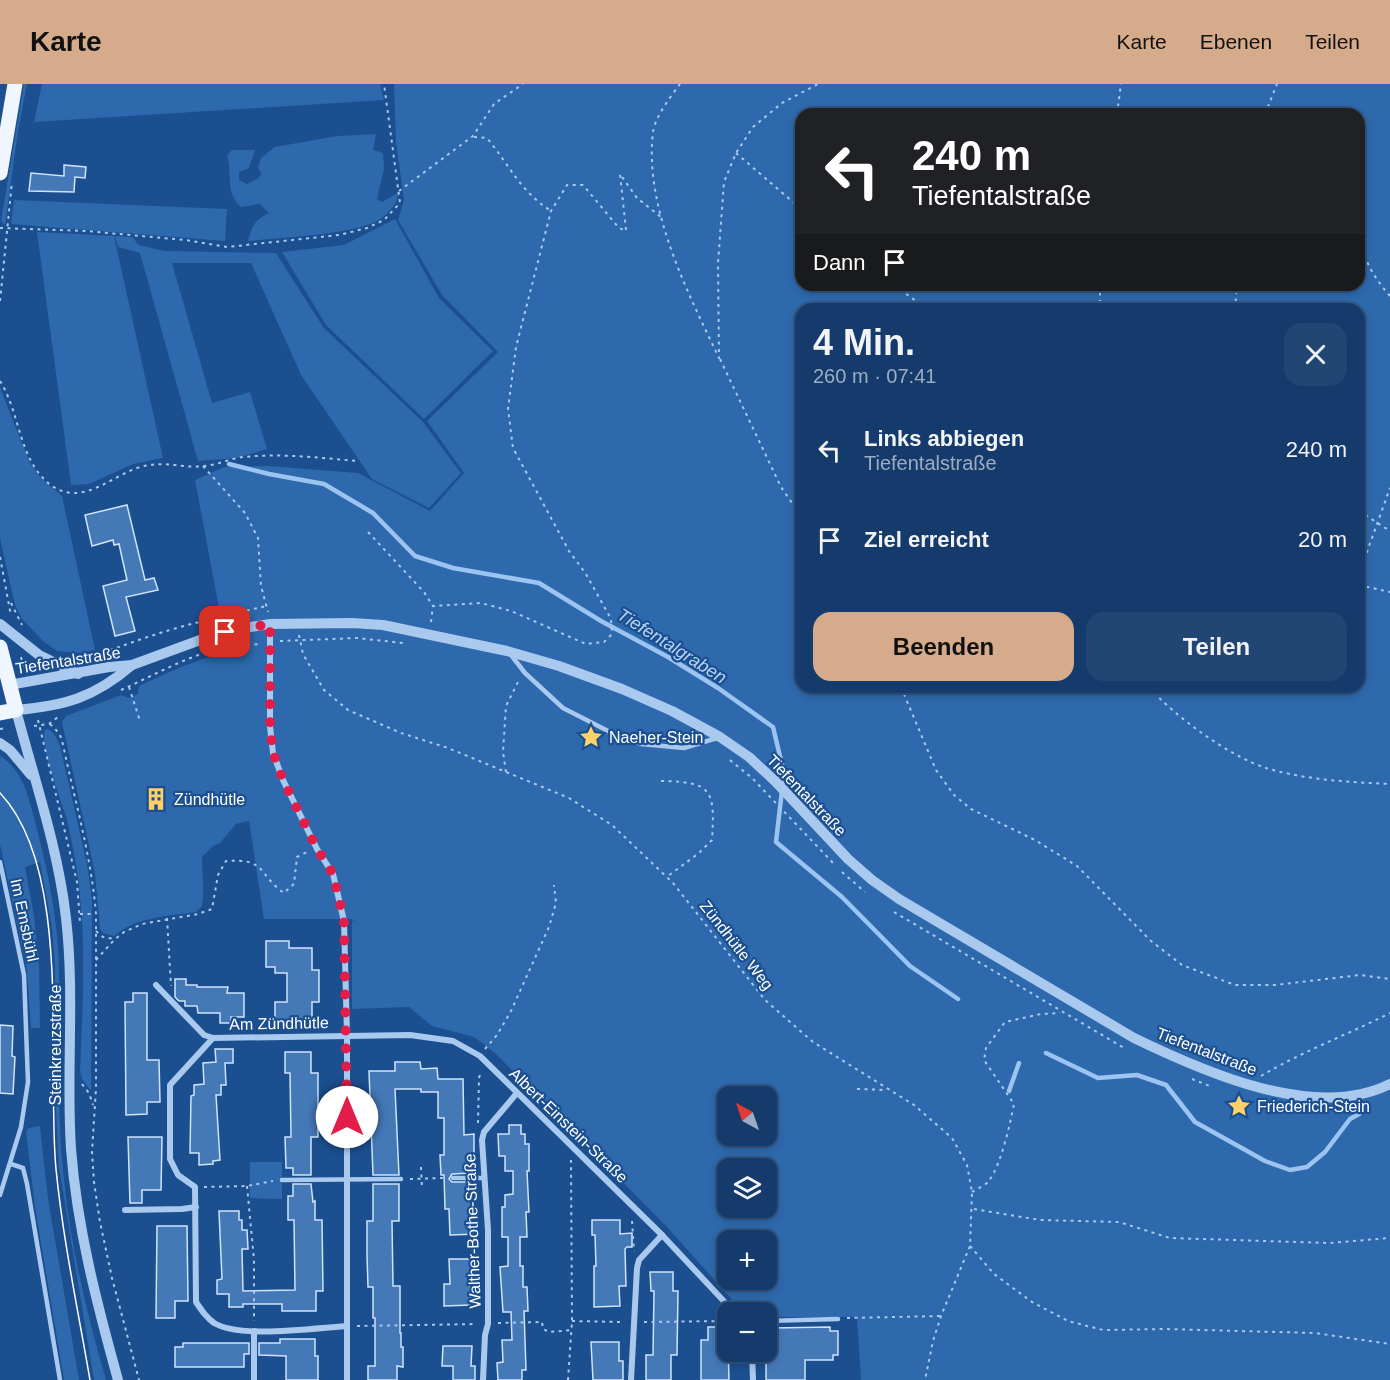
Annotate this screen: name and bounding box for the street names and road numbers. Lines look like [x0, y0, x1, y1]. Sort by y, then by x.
street label: Tiefentalstraße [14, 644, 122, 677]
street label: Tiefentalstraße [764, 751, 850, 839]
street label: Im Emsbühl [7, 877, 42, 963]
street label: Zündhütle Weg [697, 897, 777, 993]
street label: Steinkreuzstraße [47, 984, 64, 1105]
street label: Am Zündhütle [229, 1014, 329, 1033]
street label: Tiefentalstraße [1154, 1025, 1259, 1078]
street label: Albert-Einstein-Straße [506, 1065, 631, 1186]
street label: Walther-Bothe-Straße [461, 1153, 484, 1309]

